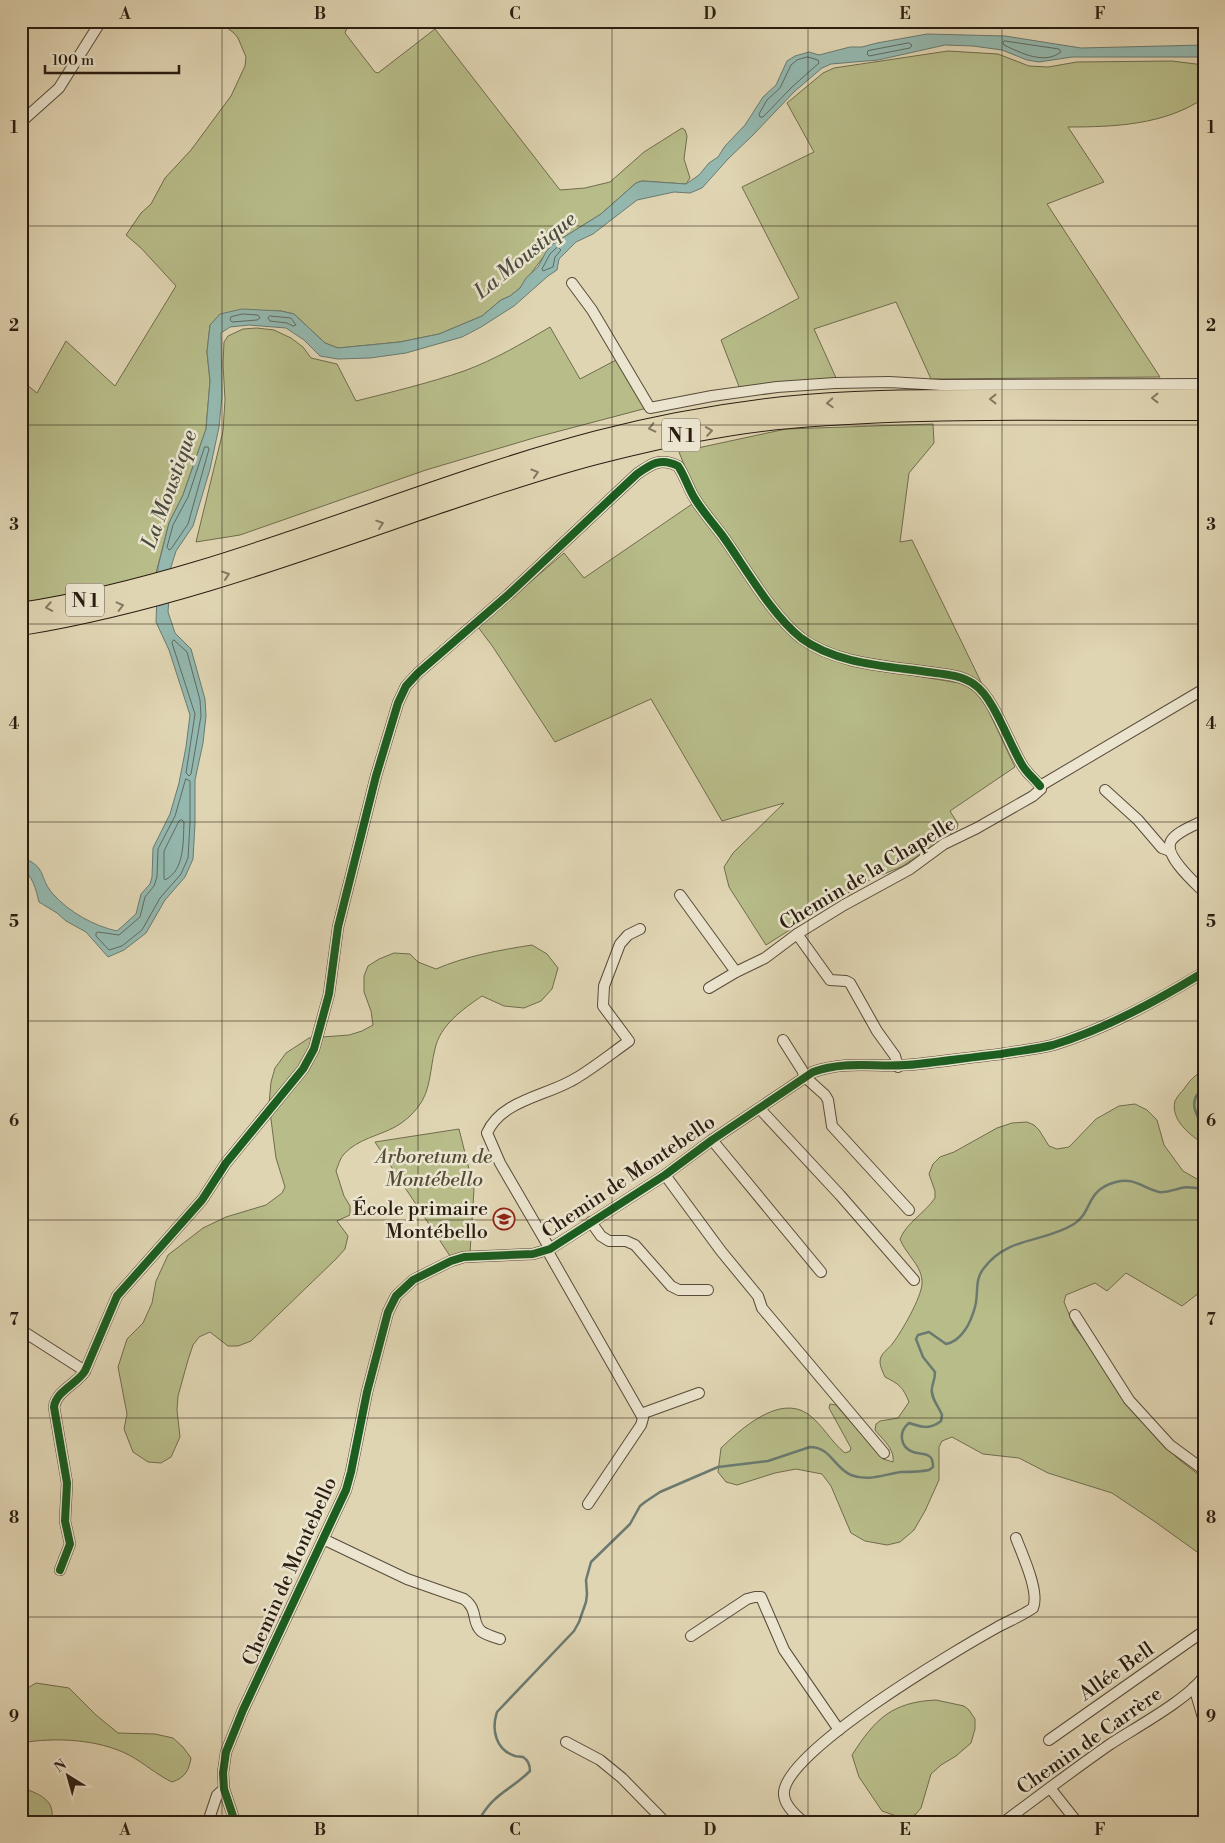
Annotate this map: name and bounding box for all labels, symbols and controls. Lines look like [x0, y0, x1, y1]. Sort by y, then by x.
text: A [118, 4, 131, 24]
text: B [314, 4, 326, 24]
text: C [509, 4, 521, 24]
text: D [704, 4, 717, 24]
text: E [899, 4, 911, 24]
text: F [1094, 4, 1106, 24]
scale bar [45, 42, 179, 74]
text: 100 m [52, 51, 94, 70]
text: 1 [10, 118, 18, 138]
text: 1 [1207, 118, 1215, 138]
water label: La Moustique [468, 206, 582, 306]
text: 2 [9, 316, 19, 336]
text: 2 [1206, 316, 1216, 336]
one-way arrow [1151, 393, 1158, 403]
one-way arrow [988, 394, 996, 404]
one-way arrow [826, 398, 834, 409]
road number: N 1 [662, 418, 700, 452]
one-way arrow [648, 422, 657, 433]
water label: La Moustique [136, 426, 203, 553]
one-way arrow [705, 426, 714, 436]
one-way arrow [530, 469, 538, 479]
text: 3 [9, 515, 19, 535]
text: 3 [1206, 515, 1216, 535]
one-way arrow [376, 520, 384, 530]
one-way arrow [222, 571, 230, 581]
road number: N 1 [66, 584, 104, 616]
one-way arrow [45, 601, 53, 612]
one-way arrow [116, 601, 125, 612]
text: 4 [9, 714, 20, 734]
text: 4 [1206, 714, 1217, 734]
street label: Chemin de la Chapelle [775, 812, 960, 937]
text: 5 [9, 912, 19, 932]
text: 5 [1206, 912, 1216, 932]
street label: Chemin de Montebello [537, 1110, 720, 1245]
text: 6 [9, 1111, 19, 1131]
text: 6 [1206, 1111, 1216, 1131]
park label: Arboretum de Montébello [374, 1145, 493, 1193]
place label: École primaire Montébello [353, 1196, 488, 1245]
school or university icon: École primaire Montébello [492, 1207, 516, 1231]
text: 7 [9, 1310, 19, 1330]
text: 7 [1206, 1310, 1216, 1330]
street label: Chemin de Montebello [237, 1473, 343, 1670]
text: 8 [9, 1508, 19, 1528]
text: 8 [1206, 1508, 1216, 1528]
street label: Allée Bell [1074, 1637, 1159, 1708]
street label: Chemin de Carrère [1012, 1682, 1167, 1801]
text: 9 [9, 1707, 19, 1727]
text: 9 [1206, 1707, 1216, 1727]
north arrow [42, 1750, 92, 1800]
text: N [51, 1756, 71, 1777]
text: A [118, 1820, 131, 1840]
text: B [314, 1820, 326, 1840]
text: C [509, 1820, 521, 1840]
text: D [704, 1820, 717, 1840]
text: E [899, 1820, 911, 1840]
text: F [1094, 1820, 1106, 1840]

